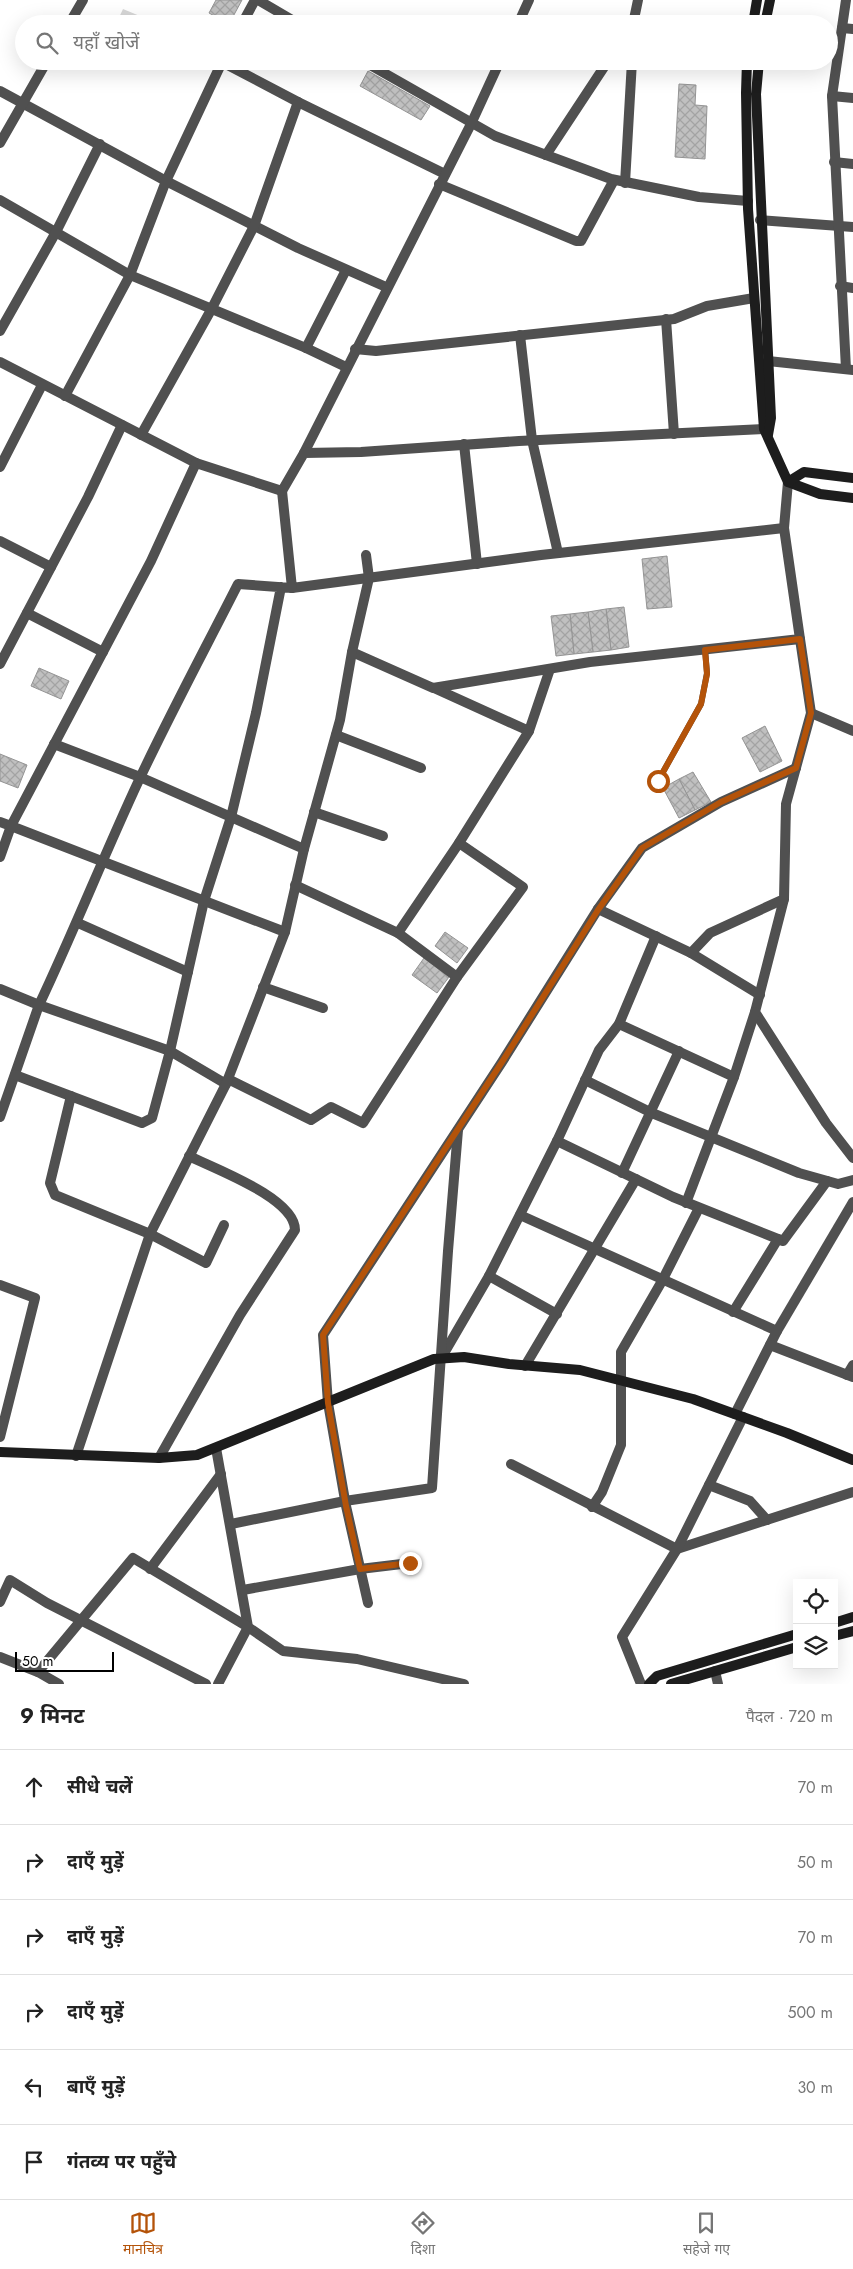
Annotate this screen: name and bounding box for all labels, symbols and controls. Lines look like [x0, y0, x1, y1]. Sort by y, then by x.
search box [15, 15, 838, 70]
icon: search [33, 29, 61, 57]
text: यहाँ खोजें [73, 29, 139, 56]
route start [647, 770, 670, 793]
route end [399, 1552, 422, 1575]
map controls [793, 1579, 838, 1669]
button: locate [793, 1579, 838, 1624]
button: layers [793, 1624, 838, 1669]
scale bar [15, 1649, 114, 1672]
text: 50 m [22, 1651, 53, 1671]
text: 9 मिनट [20, 1701, 84, 1731]
text: पैदल · 720 m [746, 1705, 833, 1728]
icon: ahead [20, 1773, 48, 1801]
text: सीधे चलें [67, 1773, 133, 1800]
text: 70 m [798, 1776, 833, 1799]
icon: right [20, 1848, 48, 1876]
text: दाएँ मुड़ें [67, 1848, 124, 1875]
text: 50 m [797, 1851, 833, 1874]
icon: right [20, 1923, 48, 1951]
text: दाएँ मुड़ें [67, 1923, 124, 1950]
text: 70 m [798, 1926, 833, 1949]
icon: right [20, 1998, 48, 2026]
text: दाएँ मुड़ें [67, 1998, 124, 2025]
text: 500 m [787, 2001, 833, 2024]
icon: left [20, 2073, 48, 2101]
text: बाएँ मुड़ें [67, 2073, 125, 2100]
text: 30 m [797, 2076, 833, 2099]
icon: arrive [20, 2148, 48, 2176]
text: गंतव्य पर पहुँचे [67, 2148, 176, 2175]
tab: मानचित्र [123, 2209, 163, 2260]
tab: दिशा [409, 2209, 437, 2260]
tab: सहेजे गए [683, 2209, 730, 2260]

